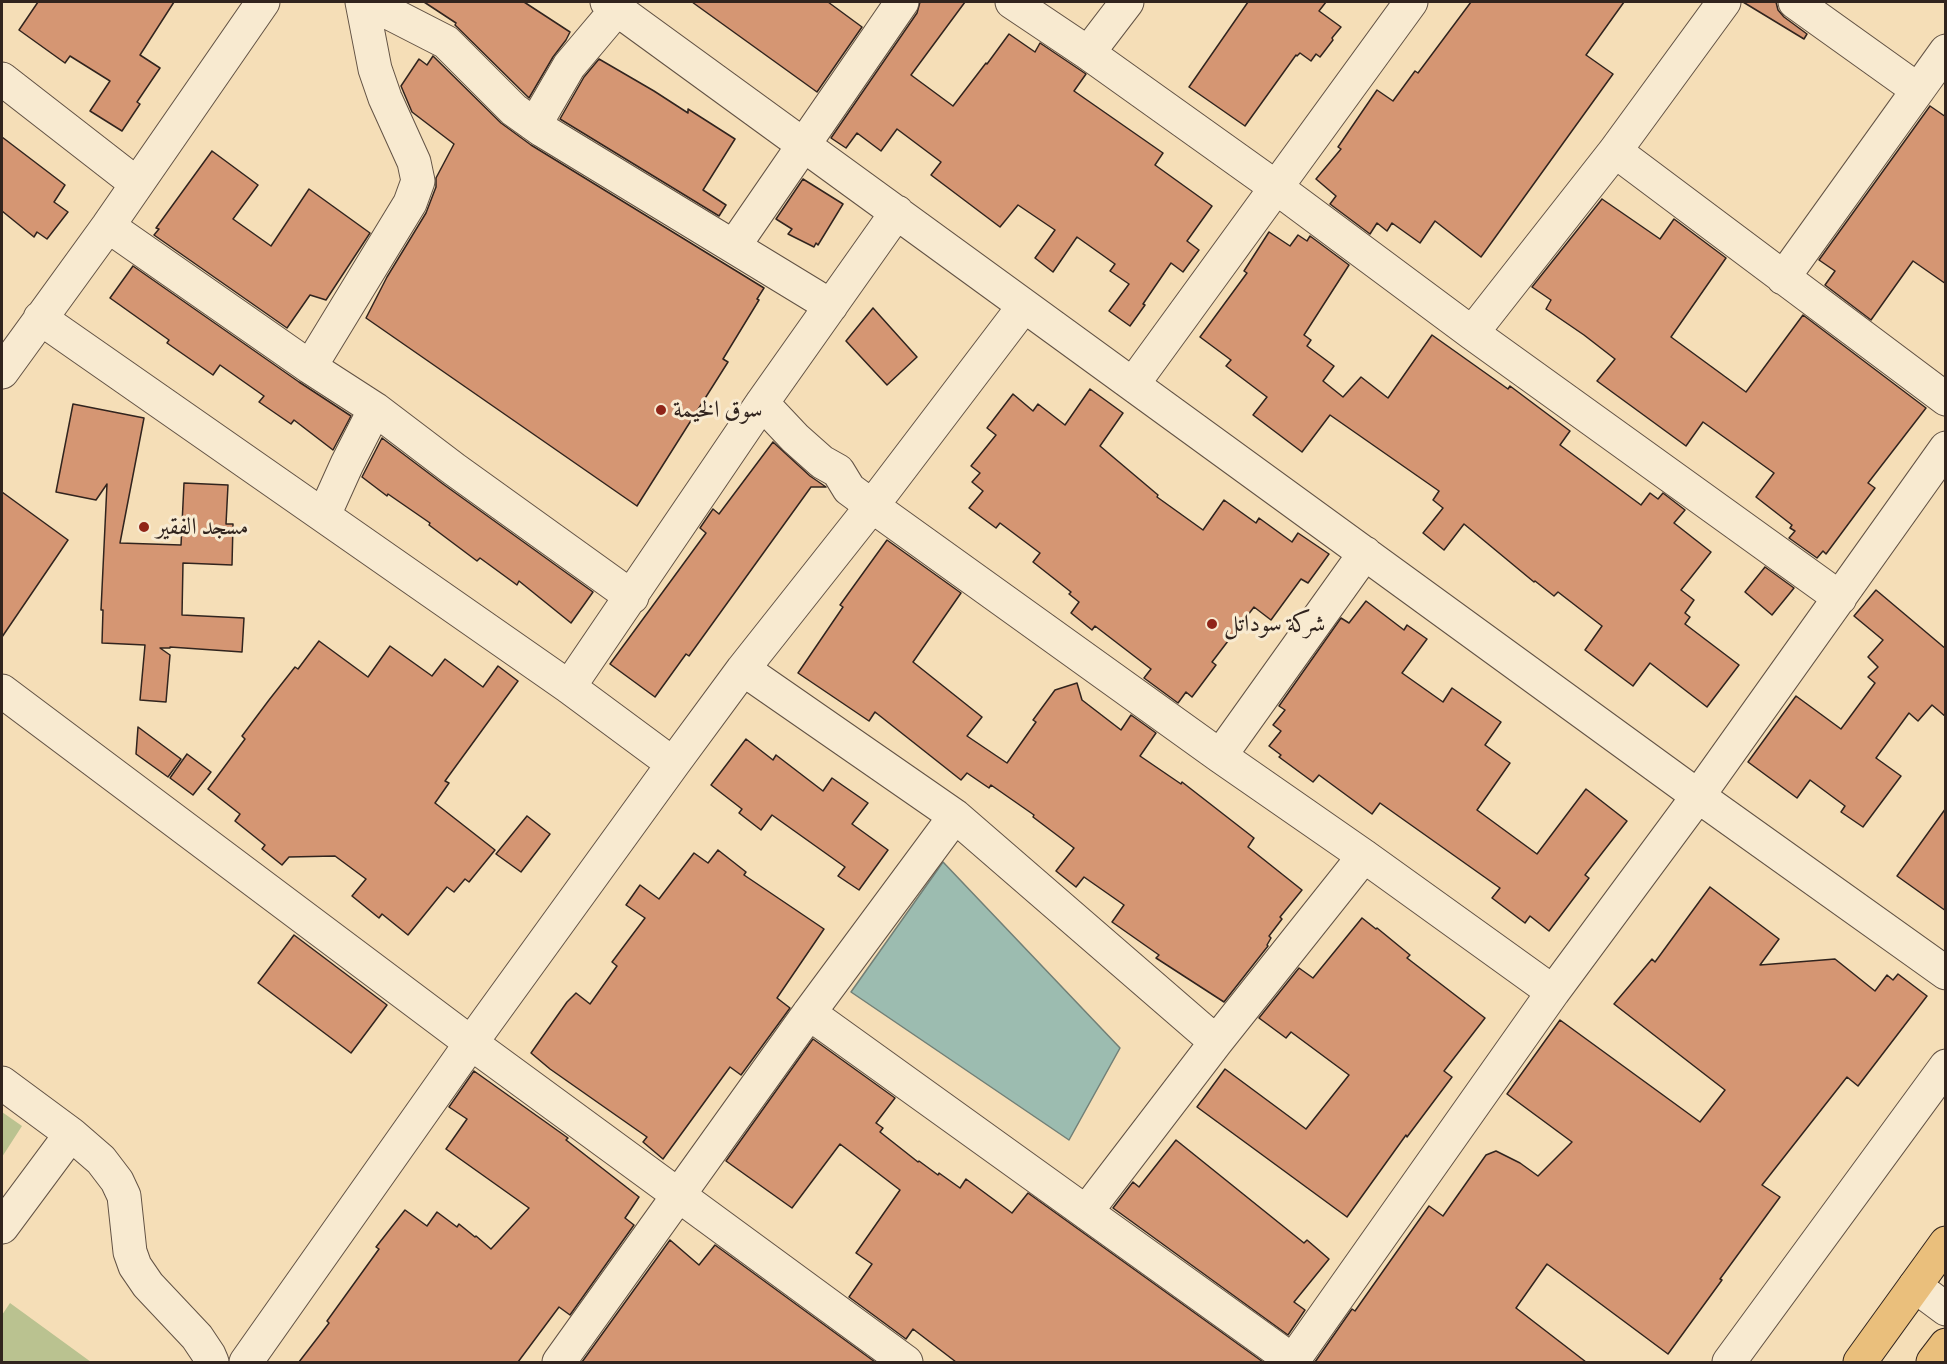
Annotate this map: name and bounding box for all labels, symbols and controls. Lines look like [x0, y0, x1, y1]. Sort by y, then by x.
place label: سوق الخيمة [673, 396, 763, 424]
marker: سوق الخيمة [654, 403, 668, 417]
place label: مسجد الفقير [156, 513, 249, 541]
marker: مسجد الفقير [137, 520, 151, 534]
place label: شركة سوداتل [1224, 610, 1325, 638]
marker: شركة سوداتل [1205, 617, 1219, 631]

